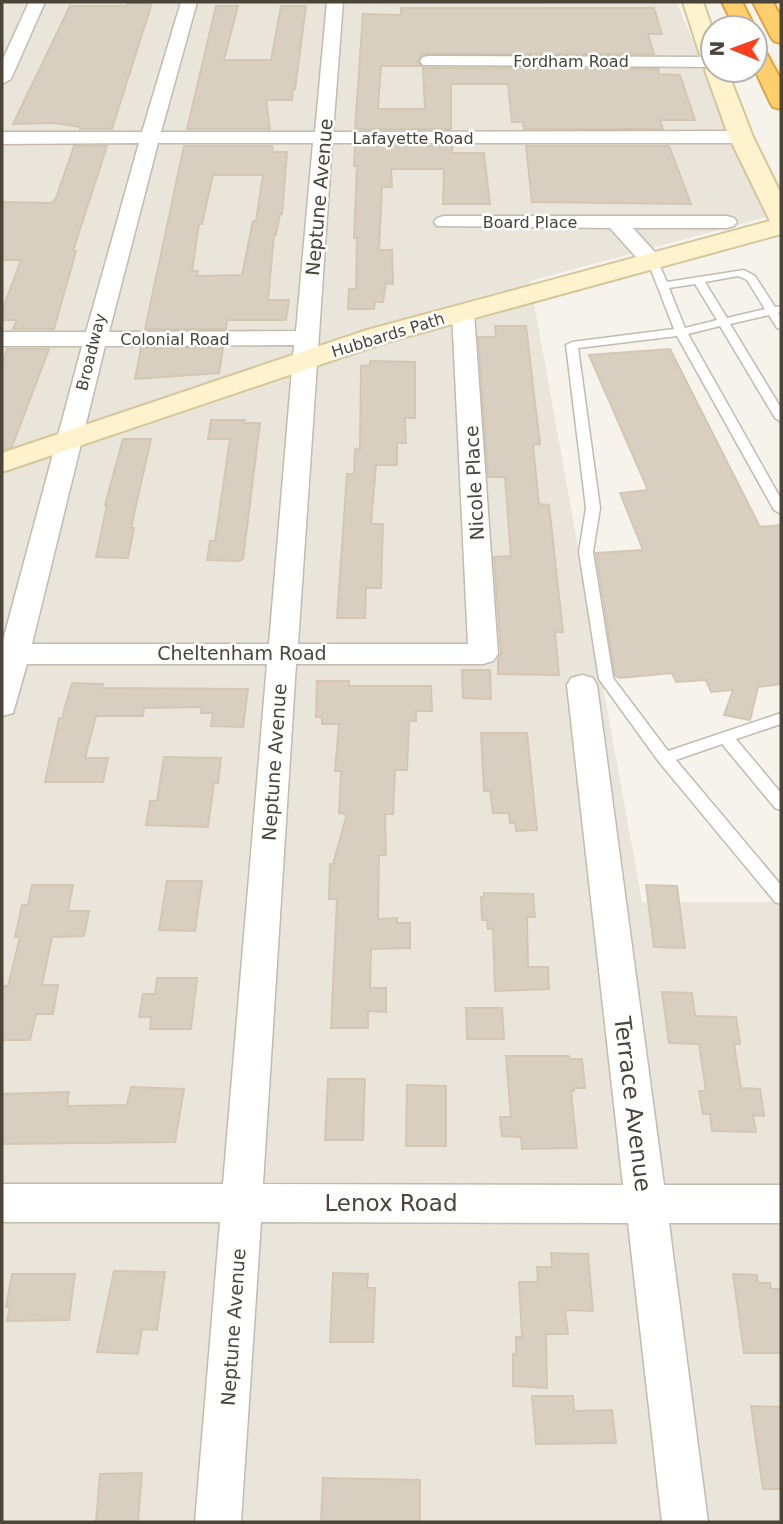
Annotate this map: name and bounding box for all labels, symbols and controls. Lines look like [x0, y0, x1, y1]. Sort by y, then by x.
north arrow [699, 14, 769, 84]
text: N [706, 41, 728, 57]
street label: Fordham Road [513, 52, 629, 71]
street label: Neptune Avenue [301, 117, 337, 277]
street label: Lafayette Road [352, 129, 474, 148]
street label: Board Place [483, 213, 577, 232]
street label: Hubbards Path [329, 309, 447, 361]
street label: Broadway [72, 311, 110, 393]
street label: Colonial Road [120, 330, 230, 349]
street label: Nicole Place [460, 425, 488, 541]
street label: Cheltenham Road [157, 642, 327, 664]
street label: Neptune Avenue [258, 683, 290, 841]
street label: Terrace Avenue [609, 1014, 657, 1193]
street label: Lenox Road [324, 1190, 458, 1216]
street label: Neptune Avenue [217, 1248, 249, 1406]

